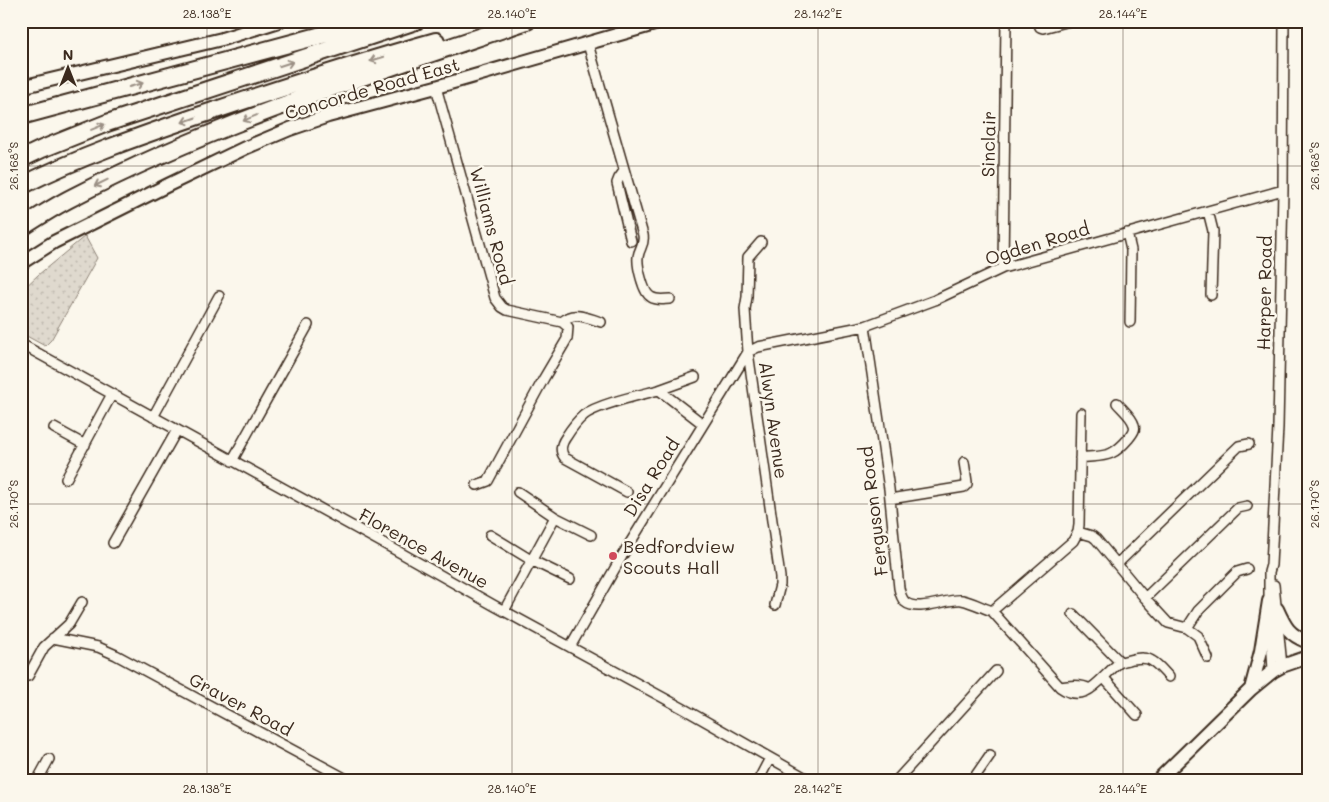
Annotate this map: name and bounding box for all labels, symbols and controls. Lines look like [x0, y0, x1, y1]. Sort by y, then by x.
text: 28.138°E [183, 5, 231, 21]
text: 28.140°E [488, 5, 537, 21]
text: 28.142°E [794, 5, 842, 21]
text: 28.144°E [1099, 5, 1147, 21]
north arrow [42, 42, 92, 92]
text: N [63, 45, 73, 64]
street label: Concorde Road East [282, 52, 462, 124]
one-way arrow [369, 55, 385, 64]
one-way arrow [277, 59, 293, 68]
one-way arrow [127, 80, 143, 90]
street label: Sinclair [975, 111, 1001, 177]
one-way arrow [243, 114, 258, 123]
one-way arrow [181, 115, 197, 125]
one-way arrow [90, 122, 105, 131]
text: 26.168°S [5, 141, 21, 190]
text: 26.168°S [1306, 141, 1322, 190]
street label: Williams Road [465, 165, 519, 287]
one-way arrow [94, 179, 109, 188]
street label: Ogden Road [982, 216, 1092, 270]
street label: Harper Road [1251, 235, 1277, 351]
street label: Alwyn Avenue [754, 360, 794, 480]
street label: Disa Road [617, 433, 685, 521]
street label: Ferguson Road [853, 445, 893, 577]
text: 26.170°S [5, 480, 21, 528]
text: 26.170°S [1306, 480, 1322, 528]
street label: Florence Avenue [355, 502, 493, 594]
place label: Bedfordview Scouts Hall [623, 534, 735, 579]
marker: Bedfordview Scouts Hall [607, 550, 619, 562]
street label: Graver Road [185, 667, 297, 741]
text: 28.138°E [183, 780, 231, 796]
text: 28.140°E [488, 780, 537, 796]
text: 28.142°E [794, 780, 842, 796]
text: 28.144°E [1099, 780, 1147, 796]

